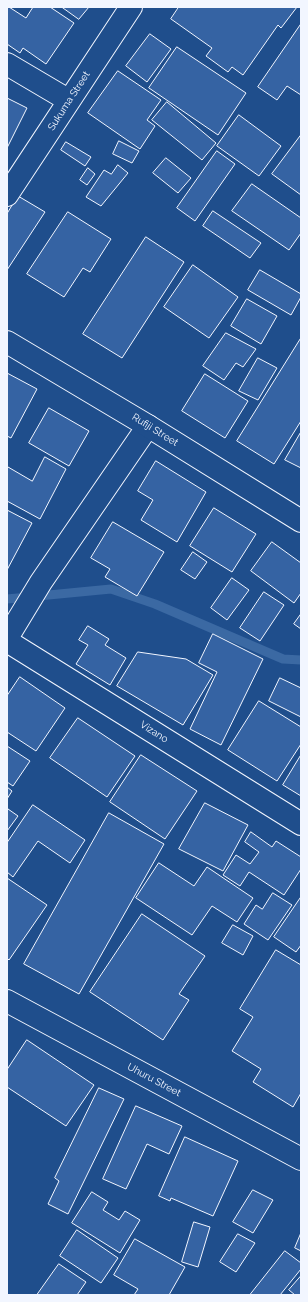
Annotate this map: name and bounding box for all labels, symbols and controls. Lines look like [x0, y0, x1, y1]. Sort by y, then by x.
street label: Sukuma Street [45, 69, 93, 133]
street label: Rufiji Street [130, 411, 180, 449]
street label: Vizano [138, 719, 170, 745]
street label: Uhuru Street [125, 1061, 183, 1099]

